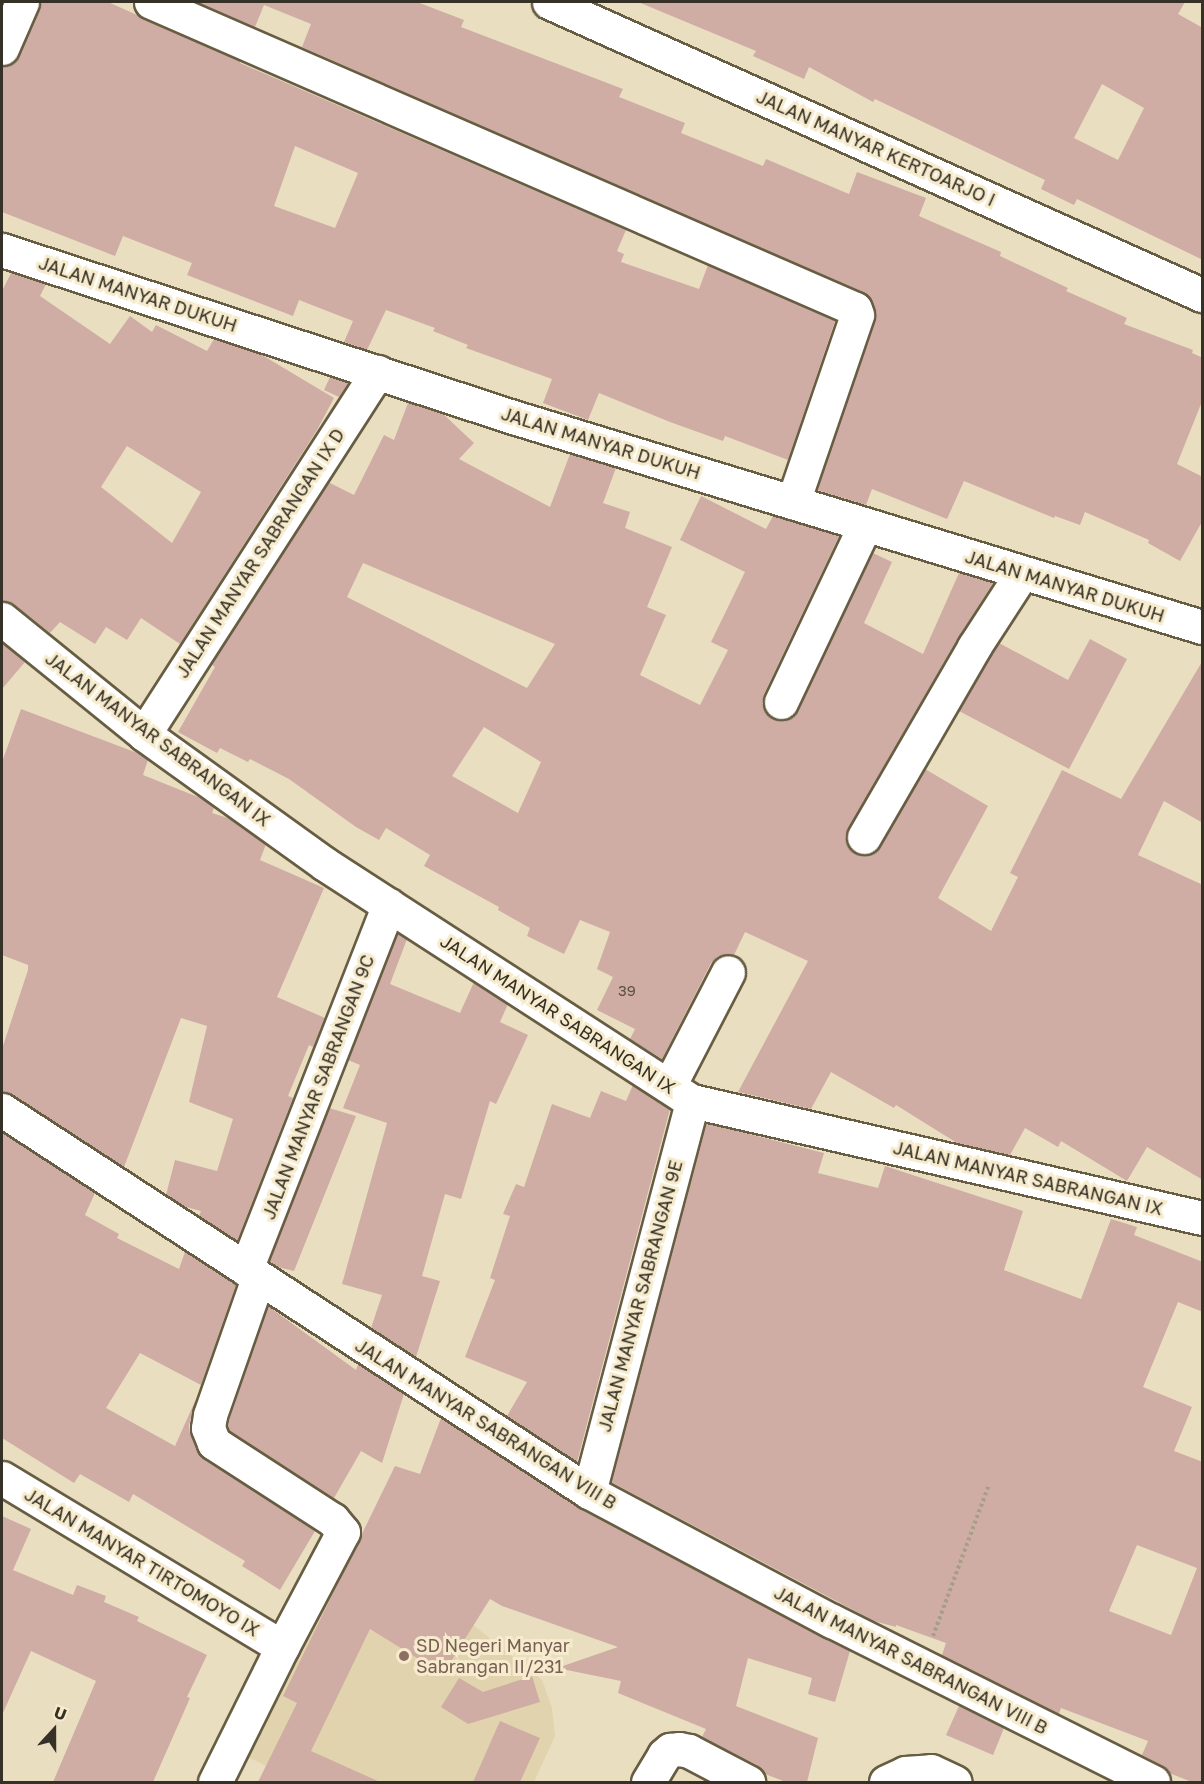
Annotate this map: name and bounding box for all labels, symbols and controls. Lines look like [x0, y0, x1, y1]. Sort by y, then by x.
street label: JALAN MANYAR KERTOARJO I [753, 85, 999, 211]
street label: JALAN MANYAR DUKUH [36, 252, 240, 336]
street label: JALAN MANYAR DUKUH [499, 402, 703, 484]
street label: JALAN MANYAR SABRANGAN IX D [171, 424, 349, 682]
street label: JALAN MANYAR DUKUH [963, 545, 1167, 627]
street label: JALAN MANYAR SABRANGAN IX [41, 647, 275, 831]
street label: JALAN MANYAR SABRANGAN IX [436, 930, 680, 1098]
street label: JALAN MANYAR SABRANGAN 9C [257, 952, 379, 1222]
house number: 39 [618, 982, 636, 1000]
street label: JALAN MANYAR SABRANGAN IX [891, 1136, 1165, 1220]
street label: JALAN MANYAR SABRANGAN 9E [593, 1158, 687, 1434]
street label: JALAN MANYAR SABRANGAN VIII B [351, 1334, 621, 1514]
street label: JALAN MANYAR TIRTOMOYO IX [21, 1483, 263, 1641]
street label: JALAN MANYAR SABRANGAN VIII B [771, 1581, 1051, 1739]
place label: SD Negeri Manyar Sabrangan II/231 [416, 1635, 570, 1678]
marker: SD Negeri Manyar Sabrangan II/231 [397, 1649, 411, 1663]
north arrow [24, 1700, 84, 1760]
text: U [51, 1702, 69, 1725]

